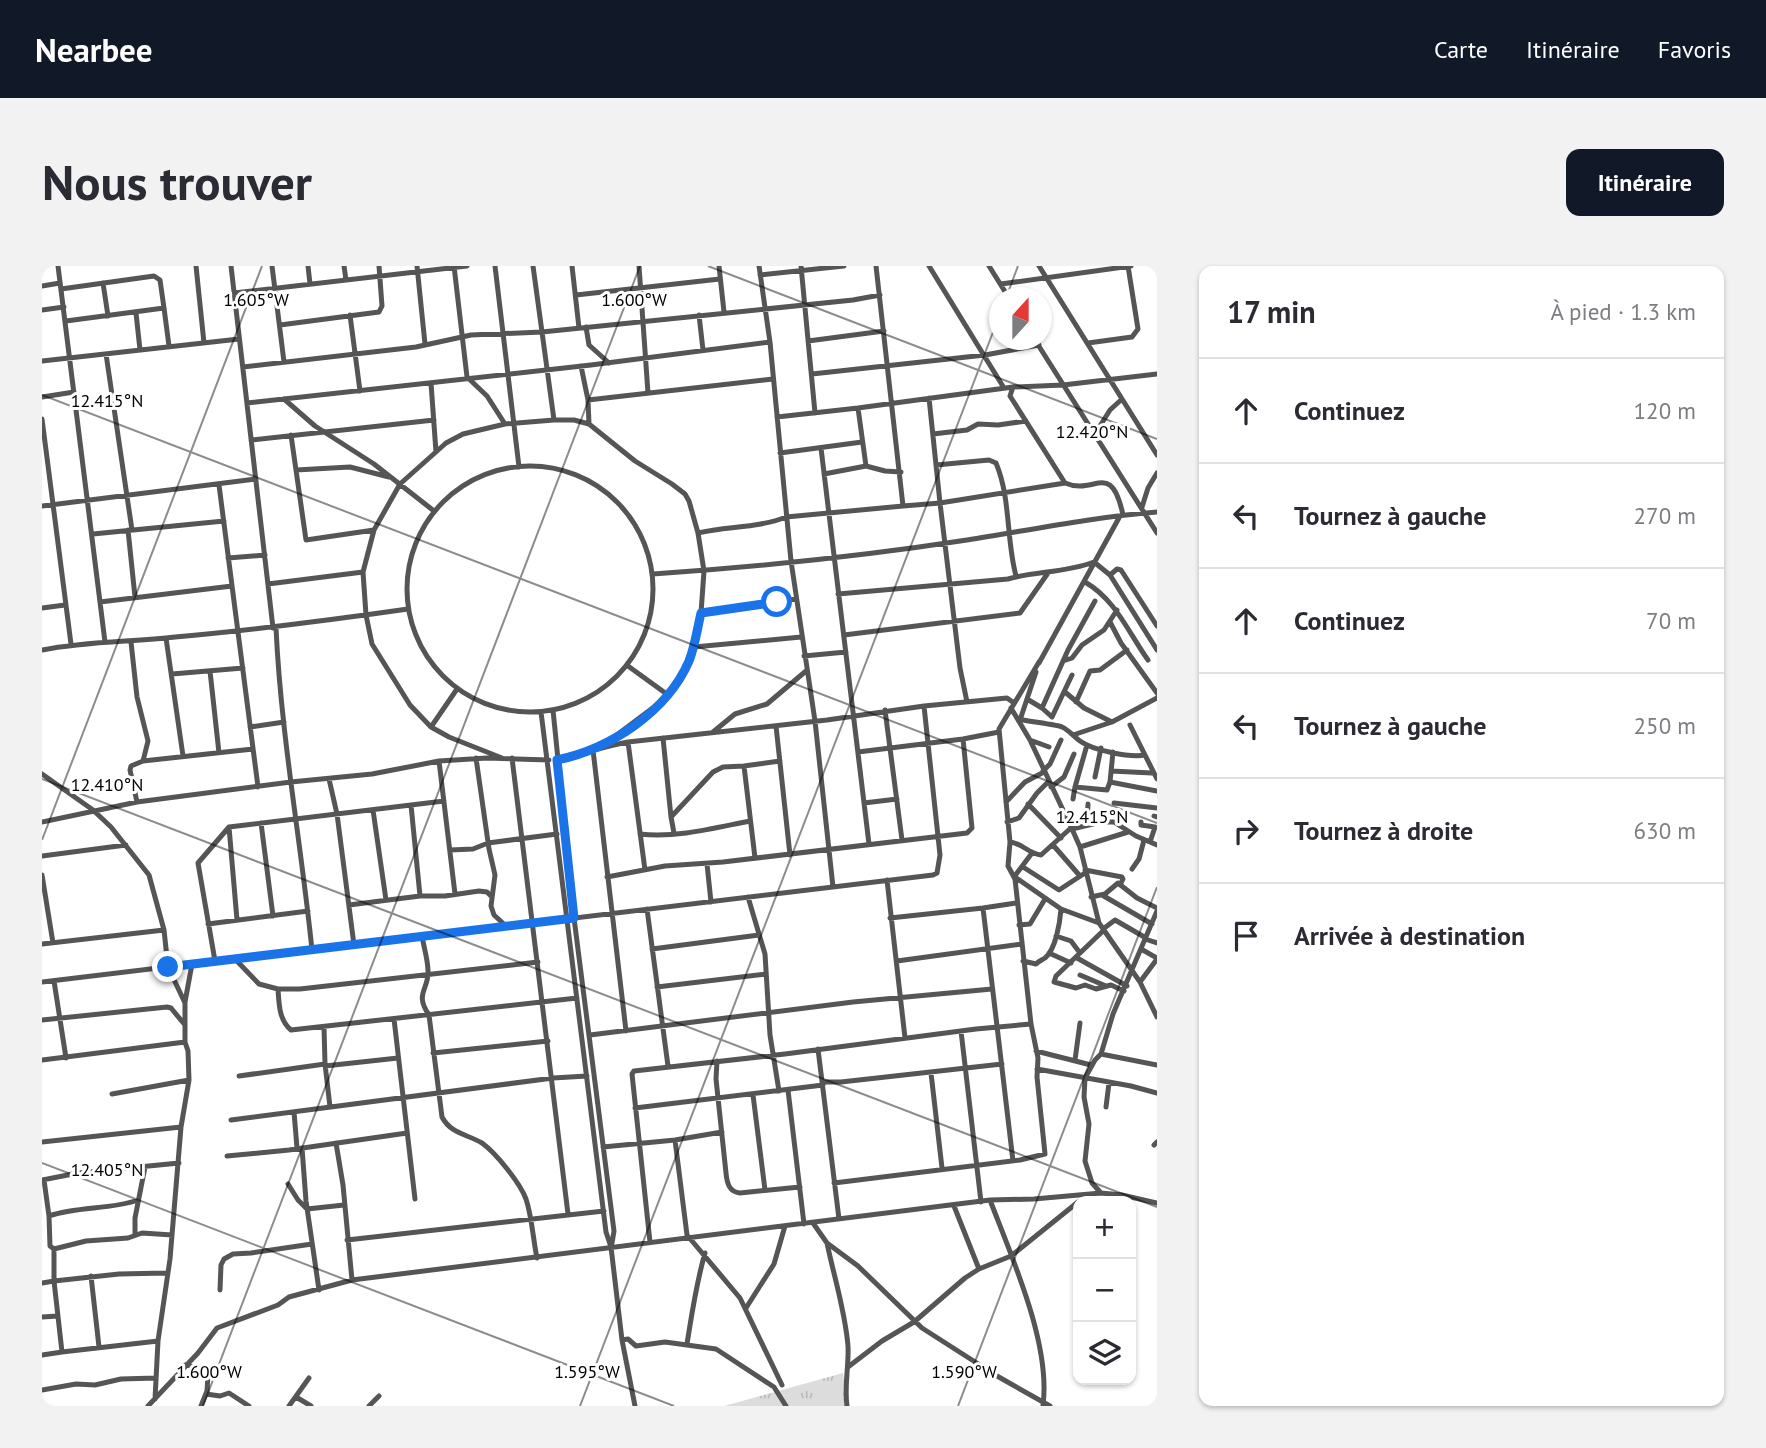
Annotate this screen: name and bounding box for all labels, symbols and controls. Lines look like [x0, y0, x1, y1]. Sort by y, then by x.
text: Nearbee [35, 28, 152, 71]
text: Carte [1434, 34, 1488, 65]
text: Itinéraire [1526, 34, 1620, 65]
text: Favoris [1658, 34, 1731, 65]
button: Itinéraire [1566, 149, 1724, 216]
text: Nous trouver [42, 150, 312, 214]
north arrow [989, 287, 1052, 350]
text: 1.605°W [223, 288, 289, 311]
text: 1.600°W [601, 288, 667, 311]
text: 17 min [1227, 292, 1316, 331]
text: À pied · 1.3 km [1550, 297, 1696, 326]
text: 12.415°N [71, 389, 143, 412]
icon: ahead [1227, 392, 1265, 430]
text: Continuez [1294, 394, 1405, 427]
text: 120 m [1634, 396, 1696, 425]
text: 12.420°N [1056, 420, 1128, 443]
icon: left [1227, 497, 1265, 535]
text: Tournez à gauche [1294, 499, 1486, 532]
text: 270 m [1634, 501, 1696, 530]
route start [761, 586, 792, 617]
icon: ahead [1227, 602, 1265, 640]
text: Continuez [1294, 604, 1405, 637]
text: 70 m [1646, 606, 1696, 635]
icon: left [1227, 707, 1265, 745]
text: Tournez à gauche [1294, 709, 1486, 742]
text: 250 m [1634, 711, 1696, 740]
text: 12.410°N [71, 773, 143, 796]
text: 12.415°N [1056, 805, 1128, 828]
icon: right [1227, 812, 1265, 850]
text: Tournez à droite [1294, 814, 1473, 847]
text: 630 m [1634, 816, 1696, 845]
icon: arrive [1227, 917, 1265, 955]
text: Arrivée à destination [1294, 919, 1525, 952]
route end [152, 951, 183, 982]
text: 12.405°N [71, 1158, 143, 1181]
map controls [1073, 1196, 1136, 1385]
button: + [1073, 1196, 1136, 1259]
button: − [1073, 1259, 1136, 1322]
button: layers [1073, 1322, 1136, 1385]
text: 1.600°W [176, 1360, 242, 1383]
text: 1.595°W [554, 1360, 620, 1383]
text: 1.590°W [931, 1360, 997, 1383]

